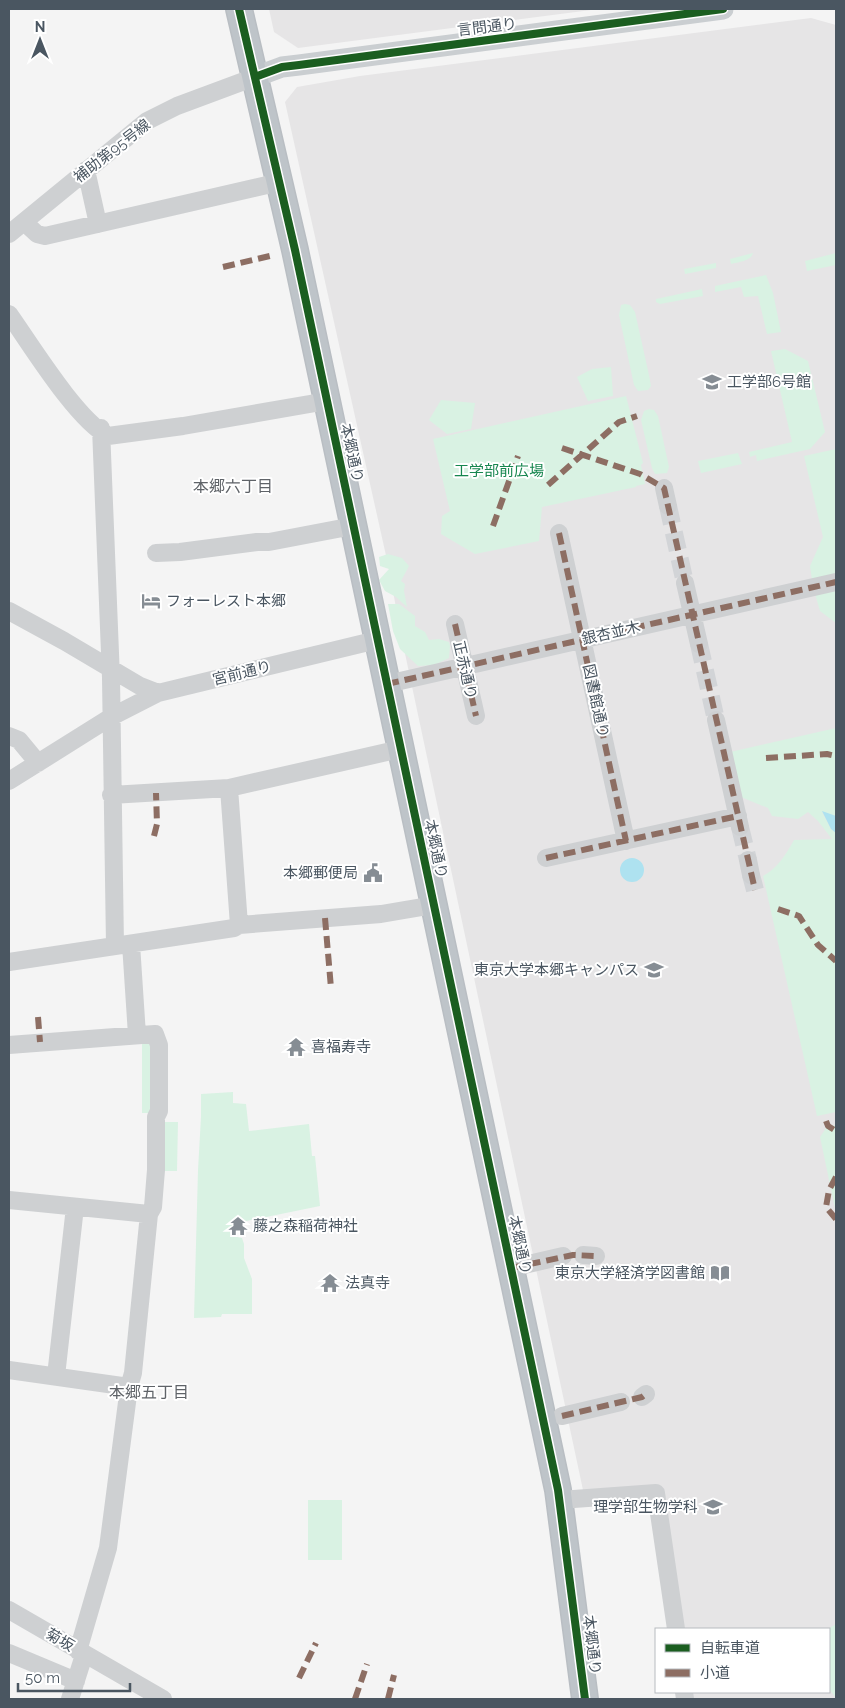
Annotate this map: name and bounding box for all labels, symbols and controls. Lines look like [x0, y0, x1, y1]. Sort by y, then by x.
street label: 言問通り [456, 14, 518, 40]
north arrow [15, 15, 65, 65]
text: N [35, 19, 45, 35]
street label: 補助第95号線 [70, 116, 154, 186]
school or university icon: 工学部6号館 [701, 371, 723, 393]
place label: 工学部6号館 [727, 373, 811, 391]
street label: 本郷通り [337, 422, 367, 484]
park label: 工学部前広場 [454, 462, 544, 480]
district label: 本郷六丁目 [193, 477, 273, 496]
hotel icon: フォーレスト本郷 [140, 590, 162, 612]
place label: フォーレスト本郷 [166, 592, 286, 610]
street label: 銀杏並木 [580, 617, 642, 649]
street label: 正赤通り [449, 639, 481, 701]
street label: 宮前通り [211, 657, 273, 689]
street label: 図書館通り [579, 662, 613, 740]
street label: 本郷通り [421, 818, 451, 880]
public building icon: 本郷郵便局 [362, 862, 384, 884]
place label: 本郷郵便局 [283, 864, 358, 882]
school or university icon: 東京大学本郷キャンパス [643, 959, 665, 981]
place label: 東京大学本郷キャンパス [474, 961, 639, 979]
temple icon: 喜福寿寺 [285, 1036, 307, 1058]
place label: 喜福寿寺 [311, 1038, 371, 1056]
street label: 本郷通り [505, 1214, 535, 1276]
temple icon: 藤之森稲荷神社 [227, 1215, 249, 1237]
place label: 藤之森稲荷神社 [253, 1217, 358, 1235]
library icon: 東京大学経済学図書館 [709, 1262, 731, 1284]
place label: 東京大学経済学図書館 [555, 1264, 705, 1282]
temple icon: 法真寺 [319, 1272, 341, 1294]
place label: 法真寺 [345, 1274, 390, 1292]
district label: 本郷五丁目 [109, 1383, 189, 1402]
school or university icon: 理学部生物学科 [702, 1496, 724, 1518]
place label: 理学部生物学科 [593, 1498, 698, 1516]
street label: 本郷通り [579, 1614, 605, 1676]
street label: 菊坂 [43, 1625, 77, 1655]
legend [655, 1628, 830, 1693]
text: 自転車道 [700, 1639, 760, 1657]
scale bar [18, 1660, 130, 1692]
text: 小道 [700, 1664, 730, 1682]
text: 50 m [25, 1669, 60, 1687]

